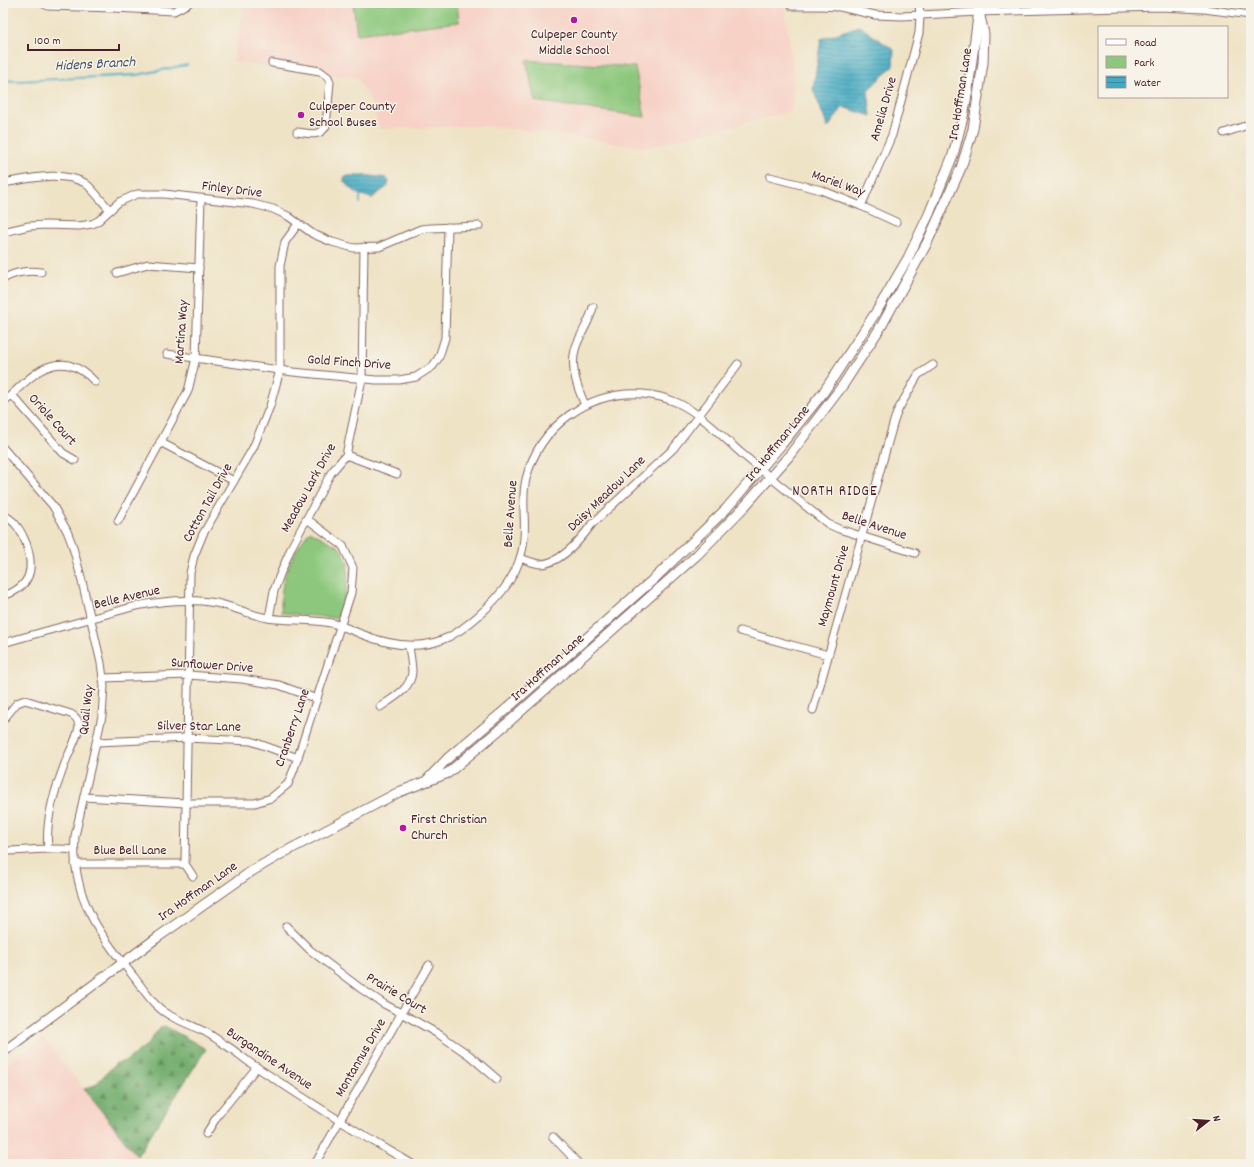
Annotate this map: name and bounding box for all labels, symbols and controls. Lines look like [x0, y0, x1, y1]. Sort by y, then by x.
marker: Culpeper County Middle School [569, 15, 579, 25]
place label: Culpeper County Middle School [531, 25, 618, 61]
scale bar [28, 26, 119, 52]
legend [1098, 26, 1228, 98]
text: 100 m [34, 33, 61, 50]
text: Road [1134, 35, 1156, 52]
street label: Ira Hoffman Lane [944, 47, 978, 141]
water label: Hidens Branch [54, 52, 137, 78]
text: Park [1134, 55, 1155, 72]
street label: Amelia Drive [865, 74, 903, 144]
text: Water [1134, 75, 1161, 92]
place label: Culpeper County School Buses [309, 97, 396, 133]
marker: Culpeper County School Buses [296, 110, 306, 120]
street label: Mariel Way [809, 165, 868, 203]
street label: Finley Drive [201, 176, 263, 204]
street label: Martina Way [170, 299, 194, 365]
street label: Gold Finch Drive [306, 350, 392, 376]
street label: Oriole Court [23, 389, 81, 451]
street label: Ira Hoffman Lane [741, 402, 815, 486]
street label: Meadow Lark Drive [276, 440, 342, 536]
street label: Daisy Meadow Lane [563, 451, 651, 537]
street label: Cotton Tail Drive [178, 460, 238, 546]
street label: Belle Avenue [499, 480, 523, 548]
district label: NORTH RIDGE [792, 481, 878, 503]
street label: Belle Avenue [839, 506, 909, 546]
street label: Maymount Drive [813, 543, 855, 629]
street label: Belle Avenue [92, 581, 162, 615]
street label: Ira Hoffman Lane [507, 629, 589, 707]
street label: Sunflower Drive [170, 653, 254, 679]
street label: Quail Way [74, 684, 100, 736]
street label: Cranberry Lane [270, 686, 316, 770]
street label: Silver Star Lane [157, 716, 241, 738]
place label: First Christian Church [411, 810, 487, 846]
marker: First Christian Church [398, 823, 408, 833]
street label: Blue Bell Lane [94, 841, 166, 861]
street label: Ira Hoffman Lane [154, 857, 242, 927]
street label: Prairie Court [362, 968, 430, 1020]
street label: Montannus Drive [330, 1015, 392, 1101]
street label: Burgandine Avenue [222, 1023, 316, 1095]
north arrow [1188, 1101, 1228, 1141]
text: N [1207, 1114, 1224, 1124]

